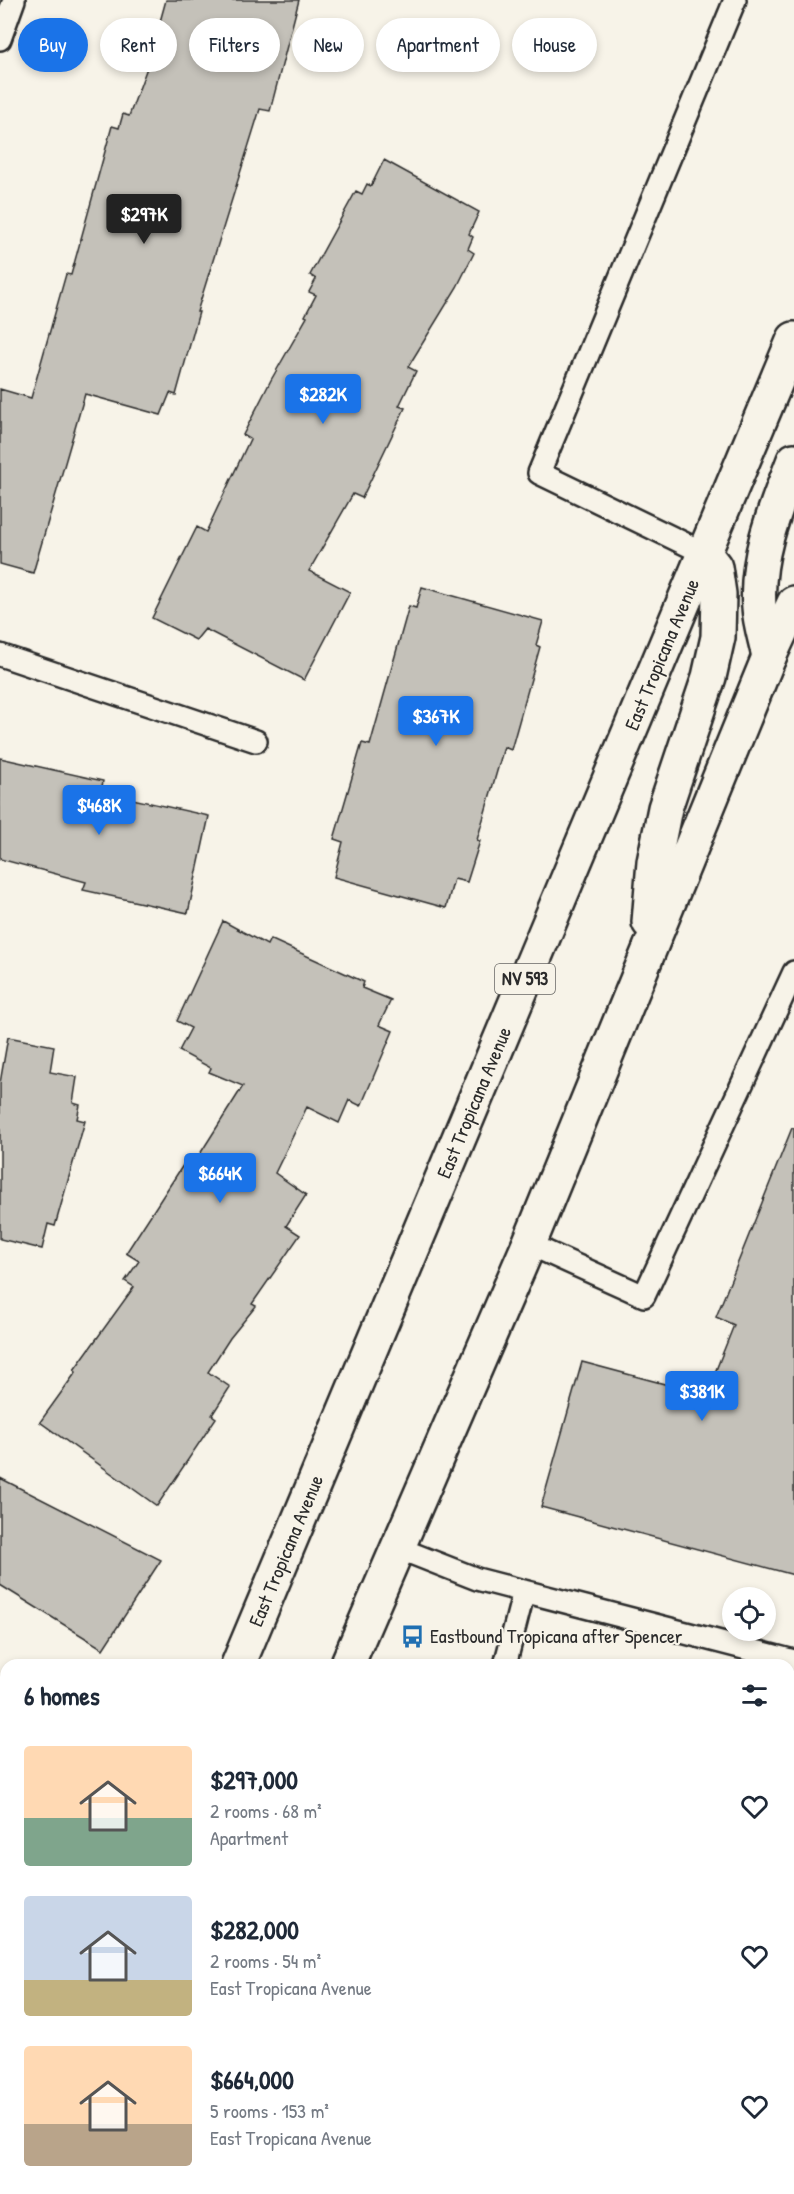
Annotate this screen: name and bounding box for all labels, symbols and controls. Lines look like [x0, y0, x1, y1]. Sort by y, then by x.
chip: Buy [18, 18, 88, 72]
chip: Rent [100, 18, 177, 72]
chip: Filters [189, 18, 280, 72]
chip: New [292, 18, 364, 72]
chip: Apartment [376, 18, 500, 72]
chip: House [512, 18, 597, 72]
pin: $297K [102, 194, 186, 245]
text: $297K [120, 200, 168, 227]
pin: $282K [281, 374, 365, 425]
text: $282K [299, 380, 347, 407]
street label: East Tropicana Avenue [618, 574, 705, 734]
pin: $367K [394, 696, 478, 747]
text: $367K [412, 702, 460, 729]
pin: $468K [57, 785, 141, 836]
text: $468K [77, 791, 121, 818]
road number: NV 593 [495, 964, 555, 994]
street label: East Tropicana Avenue [430, 1022, 517, 1182]
pin: $664K [178, 1153, 262, 1204]
text: $664K [198, 1159, 242, 1186]
pin: $381K [660, 1371, 744, 1422]
text: $381K [679, 1377, 725, 1404]
street label: East Tropicana Avenue [242, 1471, 329, 1630]
map controls [722, 1587, 776, 1641]
button: locate [722, 1587, 776, 1641]
place label: Eastbound Tropicana after Spencer [430, 1622, 683, 1649]
bus stop icon: Eastbound Tropicana after Spencer [399, 1623, 425, 1649]
text: 6 homes [24, 1678, 100, 1713]
icon: filters [738, 1679, 771, 1712]
text: $297,000 [210, 1762, 298, 1797]
icon: home [72, 1770, 144, 1842]
icon: heart [738, 1790, 771, 1823]
text: 2 rooms · 68 m² [210, 1797, 322, 1824]
text: Apartment [210, 1824, 288, 1851]
text: $282,000 [210, 1912, 299, 1947]
icon: home [72, 1920, 144, 1992]
icon: heart [738, 1940, 771, 1973]
text: 2 rooms · 54 m² [210, 1947, 321, 1974]
text: East Tropicana Avenue [210, 1974, 372, 2001]
text: $664,000 [210, 2062, 294, 2097]
icon: home [72, 2070, 144, 2142]
icon: heart [738, 2090, 771, 2123]
text: 5 rooms · 153 m² [210, 2097, 329, 2124]
text: East Tropicana Avenue [210, 2124, 372, 2151]

